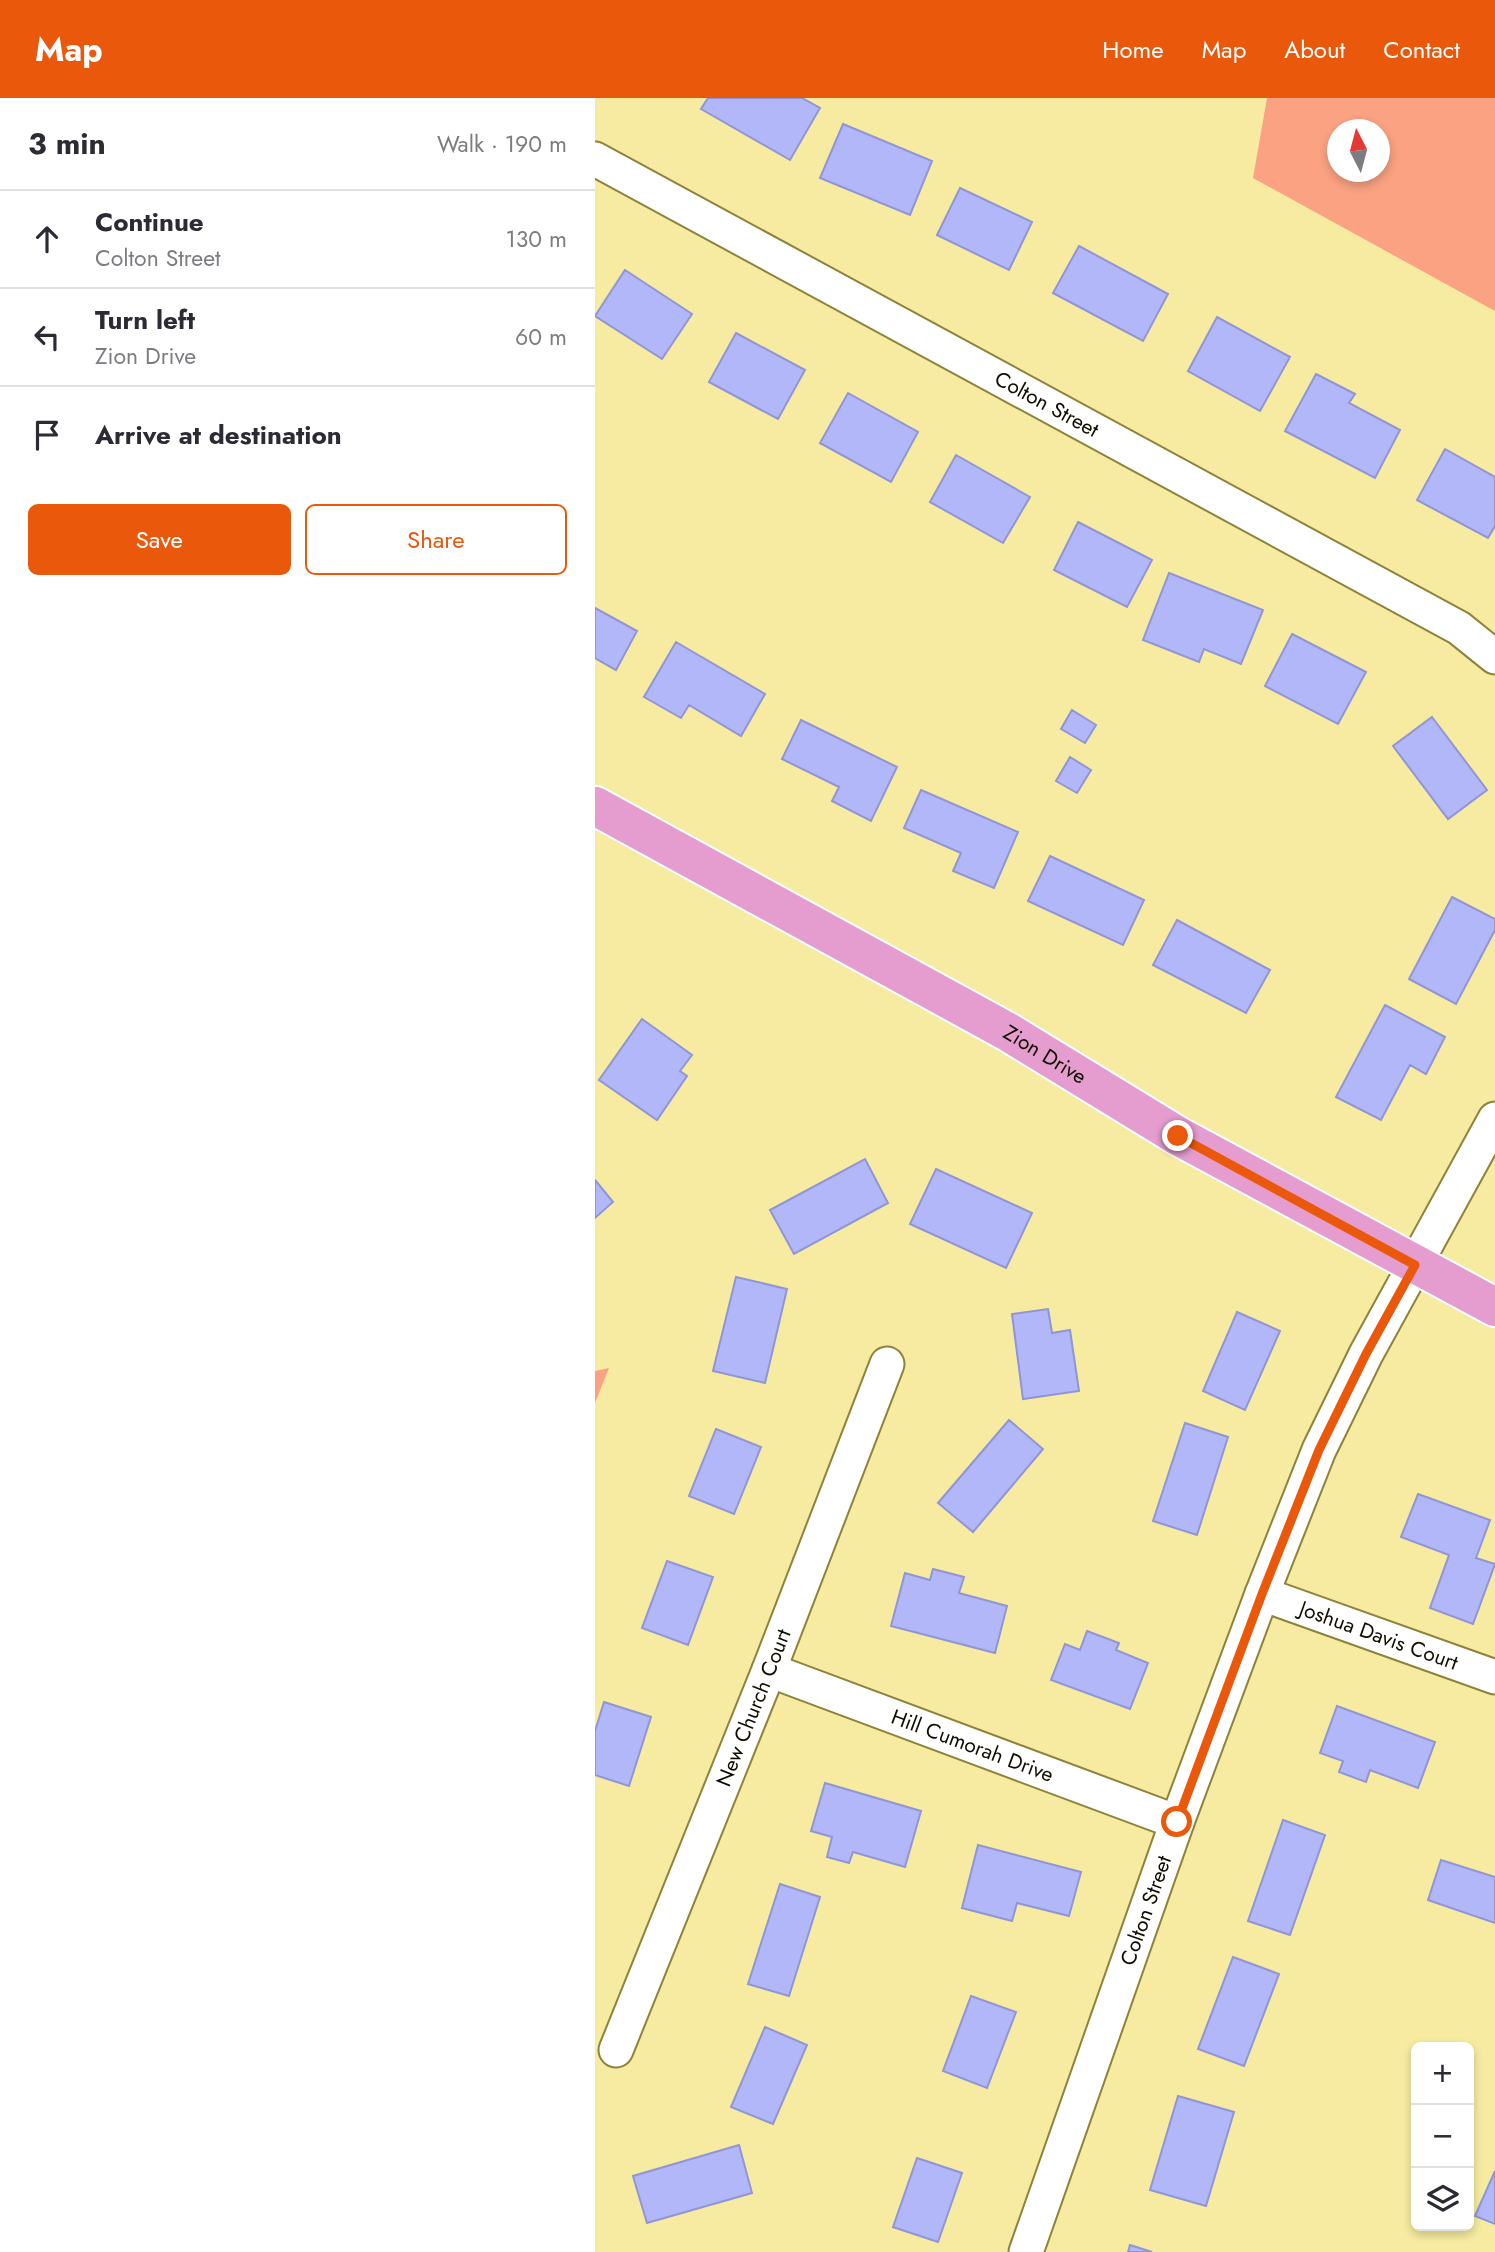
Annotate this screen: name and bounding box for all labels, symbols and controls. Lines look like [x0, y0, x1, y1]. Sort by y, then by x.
text: Map [35, 26, 103, 73]
text: Home [1102, 32, 1164, 67]
text: Map [1202, 32, 1246, 67]
text: About [1284, 32, 1345, 67]
text: Contact [1383, 32, 1460, 67]
north arrow [1327, 119, 1390, 182]
text: 3 min [28, 122, 106, 165]
text: Walk · 190 m [437, 127, 567, 161]
text: Continue [95, 203, 204, 241]
icon: ahead [28, 220, 66, 258]
text: 130 m [505, 222, 567, 256]
text: Colton Street [95, 241, 221, 275]
text: Turn left [95, 301, 195, 339]
icon: left [28, 318, 66, 356]
text: 60 m [515, 320, 567, 354]
text: Zion Drive [95, 339, 196, 373]
street label: Colton Street [989, 364, 1104, 445]
icon: arrive [28, 416, 66, 454]
text: Arrive at destination [95, 416, 342, 454]
button: Save [28, 504, 291, 575]
button: Share [305, 504, 567, 575]
street label: Zion Drive [998, 1018, 1092, 1092]
route end [1162, 1120, 1193, 1151]
street label: Joshua Davis Court [1293, 1593, 1462, 1678]
street label: New Church Court [709, 1625, 798, 1791]
street label: Hill Cumorah Drive [887, 1702, 1058, 1790]
route start [1161, 1806, 1192, 1837]
street label: Colton Street [1113, 1851, 1179, 1970]
map controls [1411, 2042, 1474, 2231]
button: + [1411, 2042, 1474, 2105]
button: − [1411, 2105, 1474, 2168]
button: layers [1411, 2168, 1474, 2231]

